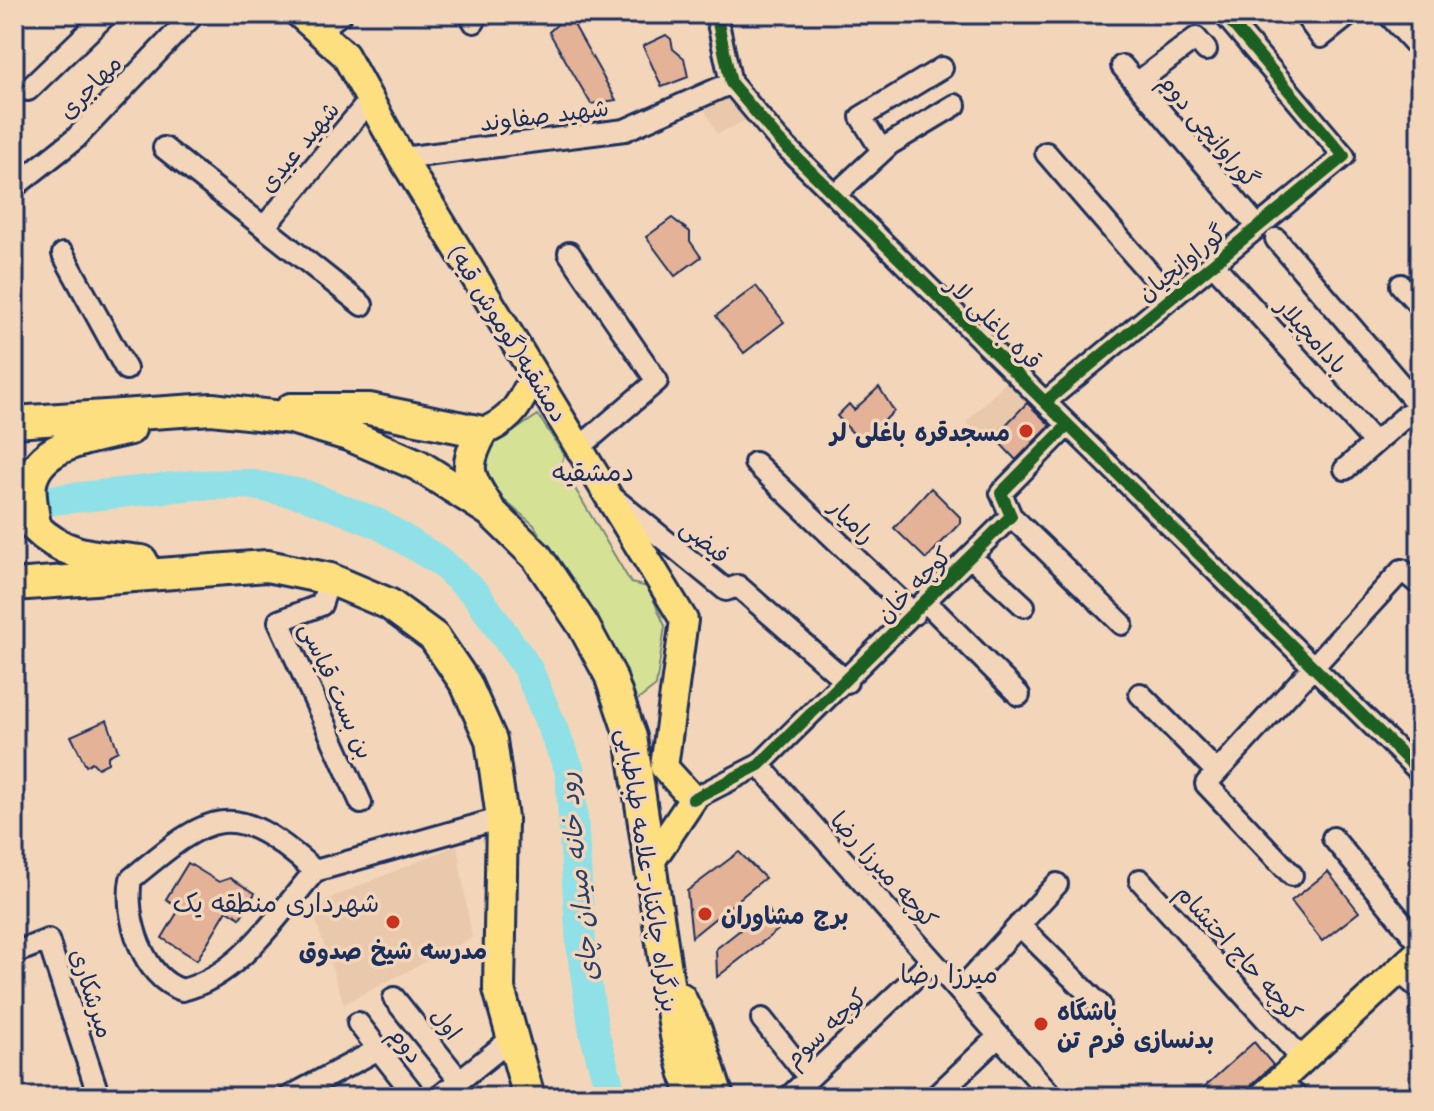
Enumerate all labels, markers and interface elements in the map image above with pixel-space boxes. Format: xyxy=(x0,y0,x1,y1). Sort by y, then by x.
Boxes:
street label: مهاجری xyxy=(51,47,127,125)
street label: گوراوانچی دوم xyxy=(1149,66,1267,197)
street label: شهید صفاوند xyxy=(478,91,610,137)
street label: شهید عیدی xyxy=(251,94,345,198)
street label: گوراوانچیان xyxy=(1130,217,1233,308)
street label: دمشقیه(گوموش قیه) xyxy=(441,239,576,428)
street label: قره باغلی لار xyxy=(938,267,1050,376)
street label: بادامچیلار xyxy=(1268,289,1355,380)
place label: مسجدقره باغلی لر xyxy=(828,416,1010,448)
marker: مسجدقره باغلی لر xyxy=(1017,422,1035,440)
district label: دمشقیه xyxy=(552,454,634,488)
street label: رامیار xyxy=(823,490,883,549)
street label: فیضی xyxy=(674,510,737,570)
street label: کوچه خان xyxy=(868,539,958,629)
street label: بن بست قیاسی xyxy=(293,617,382,764)
street label: بزرگراه چایکنار-علامه طباطبایی xyxy=(610,726,687,1014)
water label: رود خانه میدان چای xyxy=(549,771,606,983)
street label: کوچه میرزا رضا xyxy=(824,804,946,935)
street label: کوچه حاج احتشام xyxy=(1167,877,1310,1030)
district label: شهرداری منطقه یک xyxy=(173,885,380,919)
place label: برج مشاوران xyxy=(721,899,848,932)
marker: برج مشاوران xyxy=(696,905,714,923)
marker: مدرسه شیخ صدوق xyxy=(384,913,402,931)
place label: مدرسه شیخ صدوق xyxy=(299,934,487,967)
street label: میرشکاری xyxy=(64,944,122,1042)
district label: میرزا رضا xyxy=(900,956,998,990)
street label: کوچه سوم xyxy=(777,981,876,1076)
place label: باشگاه بدنسازی فرم تن xyxy=(1057,995,1214,1058)
street label: اول xyxy=(425,1000,469,1046)
marker: باشگاه بدنسازی فرم تن xyxy=(1032,1015,1050,1033)
street label: دوم xyxy=(379,1019,431,1072)

